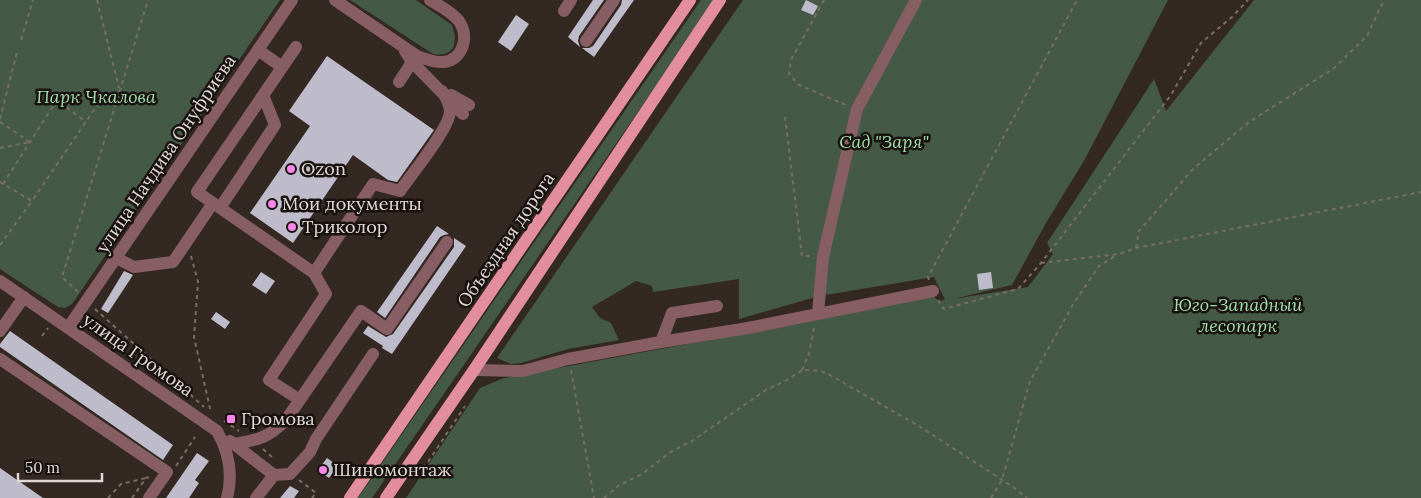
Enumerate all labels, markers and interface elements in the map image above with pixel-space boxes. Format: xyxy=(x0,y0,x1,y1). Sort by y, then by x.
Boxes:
street label: улица Начдива Онуфриева xyxy=(91,50,241,257)
park label: Парк Чкалова xyxy=(36,85,156,108)
park label: Сад "Заря" xyxy=(839,130,929,153)
place label: Ozon xyxy=(301,157,346,180)
marker: Ozon xyxy=(285,163,297,175)
street label: Объездная дорога xyxy=(452,168,559,312)
place label: Мои документы xyxy=(282,192,422,215)
marker: Мои документы xyxy=(266,198,278,210)
place label: Триколор xyxy=(302,215,388,238)
marker: Триколор xyxy=(286,221,298,233)
park label: Юго-Западный лесопарк xyxy=(1173,293,1303,337)
street label: улица Громова xyxy=(78,308,198,401)
place label: Громова xyxy=(241,407,315,430)
marker: Громова xyxy=(225,413,237,425)
scale bar xyxy=(18,450,101,482)
text: 50 m xyxy=(25,458,60,477)
place label: Шиномонтаж xyxy=(333,458,451,481)
marker: Шиномонтаж xyxy=(317,464,329,476)

